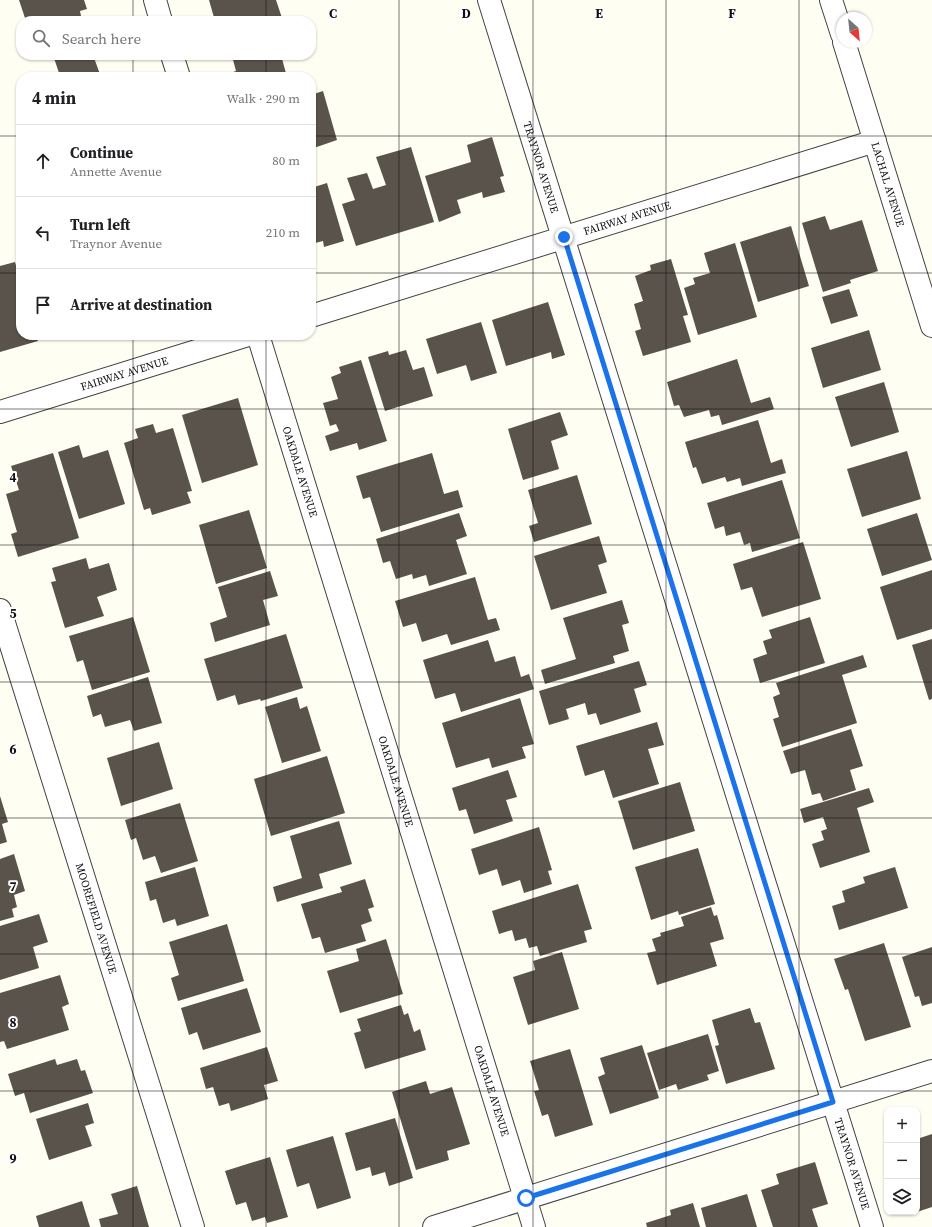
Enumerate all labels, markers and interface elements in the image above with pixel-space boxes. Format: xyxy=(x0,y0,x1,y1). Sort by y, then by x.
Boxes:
text: C xyxy=(329,5,337,22)
text: D xyxy=(461,5,471,22)
text: E xyxy=(595,5,603,22)
text: F xyxy=(728,5,736,22)
north arrow xyxy=(836,12,872,48)
search box xyxy=(16,16,316,60)
icon: search xyxy=(30,27,52,49)
text: Search here xyxy=(62,28,141,49)
text: 4 min xyxy=(32,86,76,110)
text: Walk · 290 m xyxy=(227,90,300,107)
street label: TRAYNOR AVENUE xyxy=(519,120,562,215)
street label: LACHAL AVENUE xyxy=(867,140,908,229)
text: Continue xyxy=(70,142,133,163)
icon: ahead xyxy=(32,150,54,172)
text: 80 m xyxy=(272,152,300,169)
text: Annette Avenue xyxy=(70,163,162,180)
street label: FAIRWAY AVENUE xyxy=(582,198,673,239)
text: Turn left xyxy=(70,214,130,235)
icon: left xyxy=(32,222,54,244)
text: 210 m xyxy=(266,224,300,241)
route end xyxy=(555,228,573,246)
text: Traynor Avenue xyxy=(70,235,162,252)
icon: arrive xyxy=(32,294,54,316)
text: Arrive at destination xyxy=(70,294,212,315)
street label: FAIRWAY AVENUE xyxy=(79,353,170,395)
street label: OAKDALE AVENUE xyxy=(279,424,321,519)
text: 4 xyxy=(9,469,17,486)
text: 5 xyxy=(9,605,17,622)
street label: OAKDALE AVENUE xyxy=(374,734,417,829)
text: 6 xyxy=(9,741,17,758)
street label: MOOREFIELD AVENUE xyxy=(72,861,120,976)
text: 7 xyxy=(9,878,17,895)
text: 8 xyxy=(9,1014,17,1031)
street label: OAKDALE AVENUE xyxy=(470,1044,513,1138)
map controls xyxy=(884,1107,920,1215)
button: + xyxy=(884,1107,920,1143)
street label: TRAYNOR AVENUE xyxy=(830,1116,873,1212)
button: − xyxy=(884,1143,920,1179)
text: 9 xyxy=(9,1150,17,1167)
button: layers xyxy=(884,1179,920,1215)
route start xyxy=(517,1189,535,1207)

